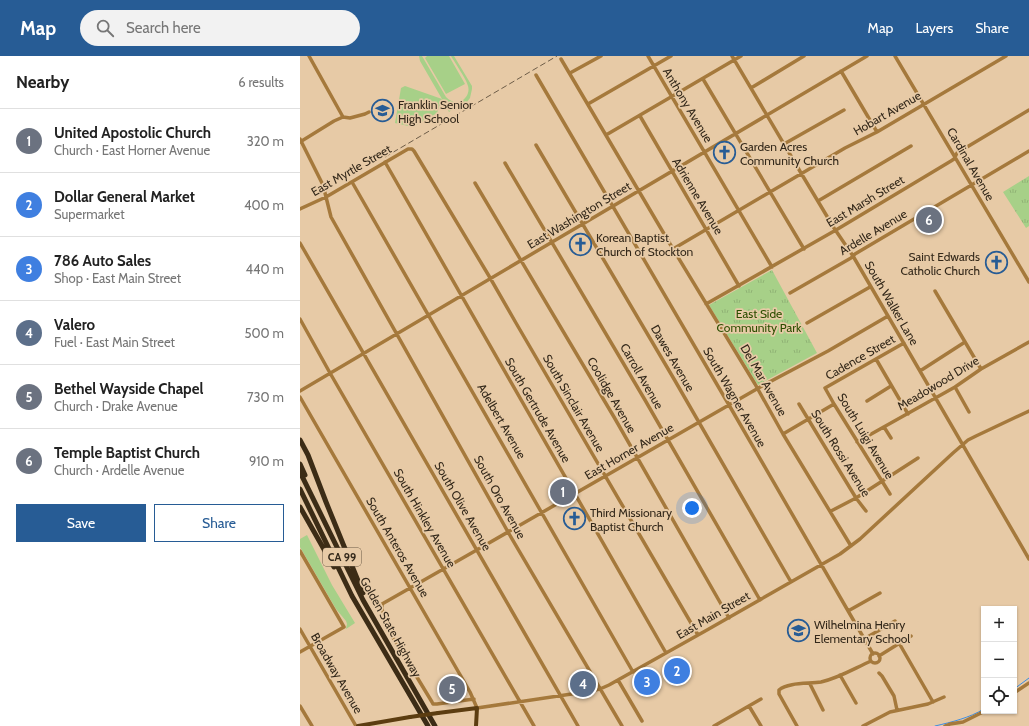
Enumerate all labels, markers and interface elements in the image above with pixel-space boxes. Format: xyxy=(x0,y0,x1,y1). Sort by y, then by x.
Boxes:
search box xyxy=(80,10,360,46)
text: Map xyxy=(20,17,56,40)
icon: search xyxy=(94,17,116,39)
text: Search here xyxy=(126,19,201,37)
text: Map xyxy=(868,19,893,37)
text: Layers xyxy=(915,19,953,37)
text: Share xyxy=(975,19,1009,37)
street label: Anthony Avenue xyxy=(660,65,716,145)
text: Nearby xyxy=(16,72,69,92)
text: 6 results xyxy=(238,74,284,90)
street label: Hobart Avenue xyxy=(850,88,924,138)
place label: Franklin Senior High School xyxy=(398,97,473,126)
school or university icon: Franklin Senior High School xyxy=(370,98,396,124)
text: United Apostolic Church xyxy=(54,124,211,142)
street label: Cardinal Avenue xyxy=(944,125,998,203)
text: 1 xyxy=(27,133,31,149)
text: 320 m xyxy=(247,133,284,149)
place label: Garden Acres Community Church xyxy=(740,139,839,168)
church icon: Garden Acres Community Church xyxy=(712,140,738,166)
street label: East Myrtle Street xyxy=(308,141,394,199)
text: Church · East Horner Avenue xyxy=(54,142,210,158)
street label: Adrienne Avenue xyxy=(669,155,727,237)
street label: East Marsh Street xyxy=(823,172,907,230)
street label: East Washington Street xyxy=(524,178,634,252)
text: Dollar General Market xyxy=(54,188,195,206)
text: 2 xyxy=(26,197,32,213)
text: 400 m xyxy=(244,197,284,213)
pin: 6 xyxy=(916,205,942,235)
text: Supermarket xyxy=(54,206,125,222)
street label: Ardelle Avenue xyxy=(836,206,910,258)
place label: Korean Baptist Church of Stockton xyxy=(596,230,694,259)
church icon: Korean Baptist Church of Stockton xyxy=(567,231,593,257)
place label: Saint Edwards Catholic Church xyxy=(901,249,980,278)
church icon: Saint Edwards Catholic Church xyxy=(983,250,1009,276)
text: 786 Auto Sales xyxy=(54,252,151,270)
street label: South Walker Lane xyxy=(862,258,922,348)
text: 3 xyxy=(25,261,33,277)
text: 440 m xyxy=(246,261,284,277)
text: Shop · East Main Street xyxy=(54,270,181,286)
park label: East Side Community Park xyxy=(717,306,802,335)
text: Valero xyxy=(54,316,95,334)
street label: Dawes Avenue xyxy=(648,322,698,394)
text: 4 xyxy=(25,325,33,341)
text: 500 m xyxy=(244,325,284,341)
street label: Cadence Street xyxy=(823,331,897,383)
text: Fuel · East Main Street xyxy=(54,334,175,350)
street label: Carroll Avenue xyxy=(617,340,667,412)
street label: Del Mar Avenue xyxy=(737,341,791,419)
street label: South Wagner Avenue xyxy=(700,344,770,450)
street label: South Sinclair Avenue xyxy=(540,351,608,455)
street label: Meadowood Drive xyxy=(894,353,982,413)
street label: Coolidge Avenue xyxy=(584,354,640,436)
street label: South Gertrude Avenue xyxy=(502,355,574,465)
text: Bethel Wayside Chapel xyxy=(54,380,203,398)
street label: Adelbert Avenue xyxy=(474,381,530,461)
text: 5 xyxy=(26,389,32,405)
text: 730 m xyxy=(247,389,284,405)
street label: South Luigi Avenue xyxy=(834,390,898,482)
text: Church · Drake Avenue xyxy=(54,398,178,414)
street label: South Rossi Avenue xyxy=(808,407,874,499)
street label: East Horner Avenue xyxy=(582,419,676,483)
text: Temple Baptist Church xyxy=(54,444,200,462)
text: 6 xyxy=(25,453,33,469)
text: 910 m xyxy=(249,453,284,469)
street label: South Oro Avenue xyxy=(471,453,529,541)
street label: South Olive Avenue xyxy=(431,459,495,553)
text: Church · Ardelle Avenue xyxy=(54,462,184,478)
street label: South Hinkley Avenue xyxy=(391,466,459,570)
pin: 1 xyxy=(550,477,576,507)
street label: South Anteros Avenue xyxy=(363,494,433,600)
your location xyxy=(682,498,702,518)
button: Save xyxy=(16,504,146,542)
button: Share xyxy=(154,504,284,542)
place label: Third Missionary Baptist Church xyxy=(590,505,672,534)
church icon: Third Missionary Baptist Church xyxy=(561,506,587,532)
road number: CA 99 xyxy=(323,548,361,566)
street label: Golden State Highway xyxy=(357,574,425,680)
street label: East Main Street xyxy=(674,588,752,642)
map controls xyxy=(981,606,1017,714)
button: + xyxy=(981,606,1017,642)
place label: Wilhelmina Henry Elementary School xyxy=(814,617,910,646)
school or university icon: Wilhelmina Henry Elementary School xyxy=(786,618,812,644)
street label: Broadway Avenue xyxy=(308,630,366,716)
button: − xyxy=(981,642,1017,678)
pin: 2 xyxy=(664,656,690,686)
pin: 3 xyxy=(634,667,660,697)
pin: 4 xyxy=(570,669,596,699)
pin: 5 xyxy=(439,674,465,704)
button: locate xyxy=(981,678,1017,714)

